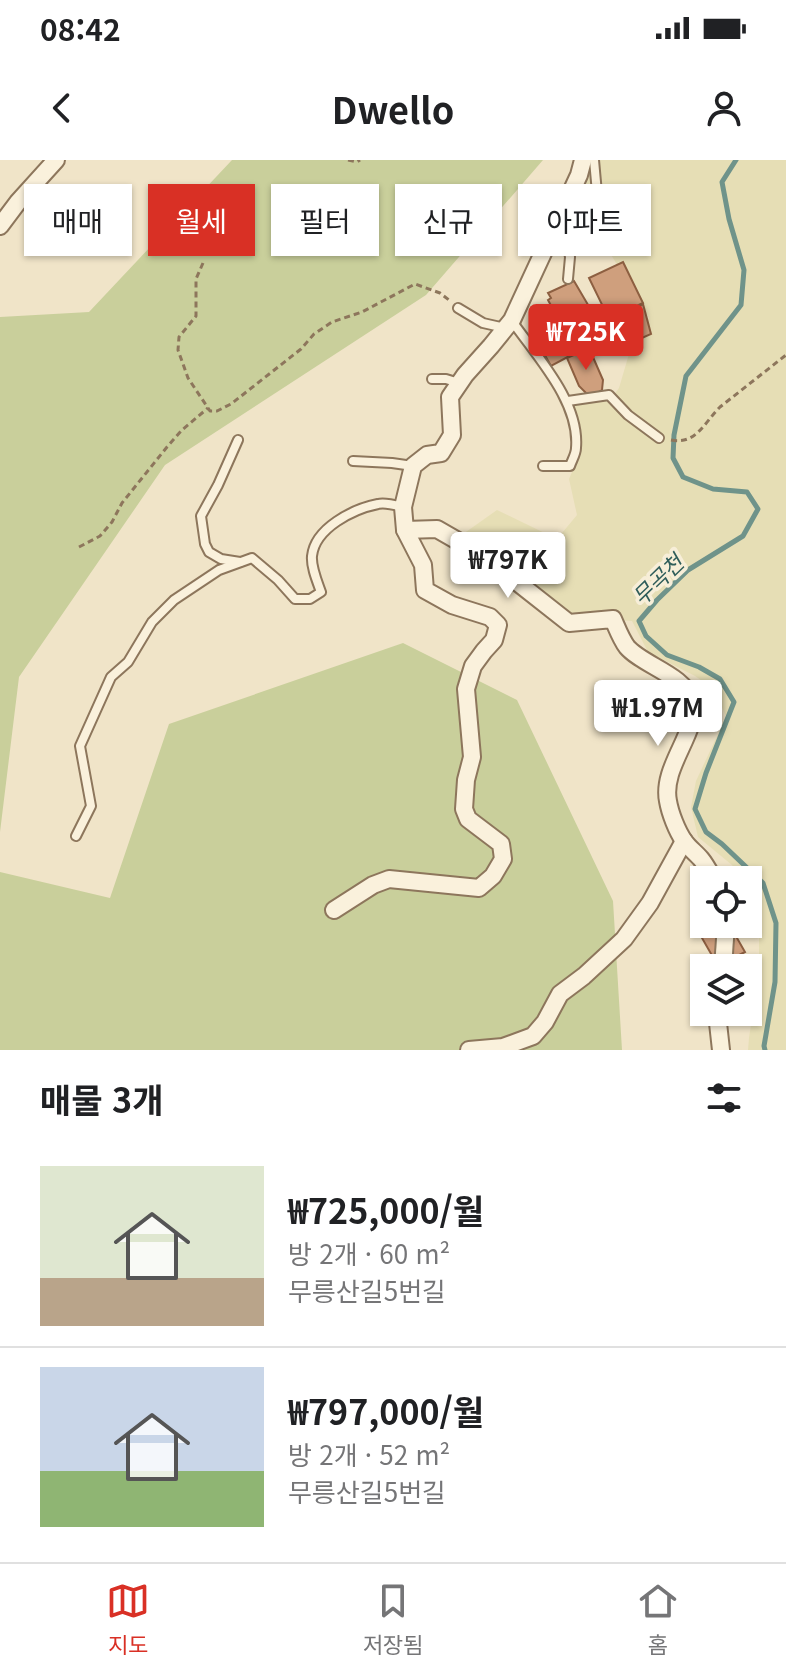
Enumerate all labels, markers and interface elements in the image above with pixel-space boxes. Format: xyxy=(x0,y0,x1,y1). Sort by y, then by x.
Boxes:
text: 08:42 xyxy=(40,6,121,50)
text: Dwello xyxy=(332,82,454,134)
icon: back xyxy=(40,86,84,130)
icon: person xyxy=(702,86,746,130)
chip: 매매 xyxy=(24,184,132,256)
chip: 월세 xyxy=(148,184,255,256)
chip: 필터 xyxy=(271,184,379,256)
chip: 신규 xyxy=(395,184,502,256)
chip: 아파트 xyxy=(518,184,651,256)
pin: ₩725K xyxy=(530,304,642,372)
text: ₩725K xyxy=(546,311,626,348)
pin: ₩797K xyxy=(452,532,564,600)
text: ₩797K xyxy=(468,539,548,576)
water label: 무곡천 xyxy=(624,544,692,611)
pin: ₩1.97M xyxy=(593,680,723,748)
text: ₩1.97M xyxy=(612,687,704,724)
map controls xyxy=(690,866,762,1026)
button: locate xyxy=(690,866,762,938)
button: layers xyxy=(690,954,762,1026)
text: 매물 3개 xyxy=(40,1074,163,1123)
icon: filters xyxy=(702,1076,746,1120)
text: ₩725,000/월 xyxy=(288,1185,484,1234)
icon: home xyxy=(104,1198,200,1294)
text: 방 2개 · 60 m² xyxy=(288,1234,450,1271)
text: 무릉산길5번길 xyxy=(288,1271,446,1308)
text: ₩797,000/월 xyxy=(288,1386,484,1435)
icon: home xyxy=(104,1399,200,1495)
text: 방 2개 · 52 m² xyxy=(288,1435,450,1472)
text: 무릉산길5번길 xyxy=(288,1472,446,1509)
tab: 지도 xyxy=(106,1579,150,1659)
tab: 저장됨 xyxy=(363,1579,423,1659)
tab: 홈 xyxy=(636,1579,680,1659)

